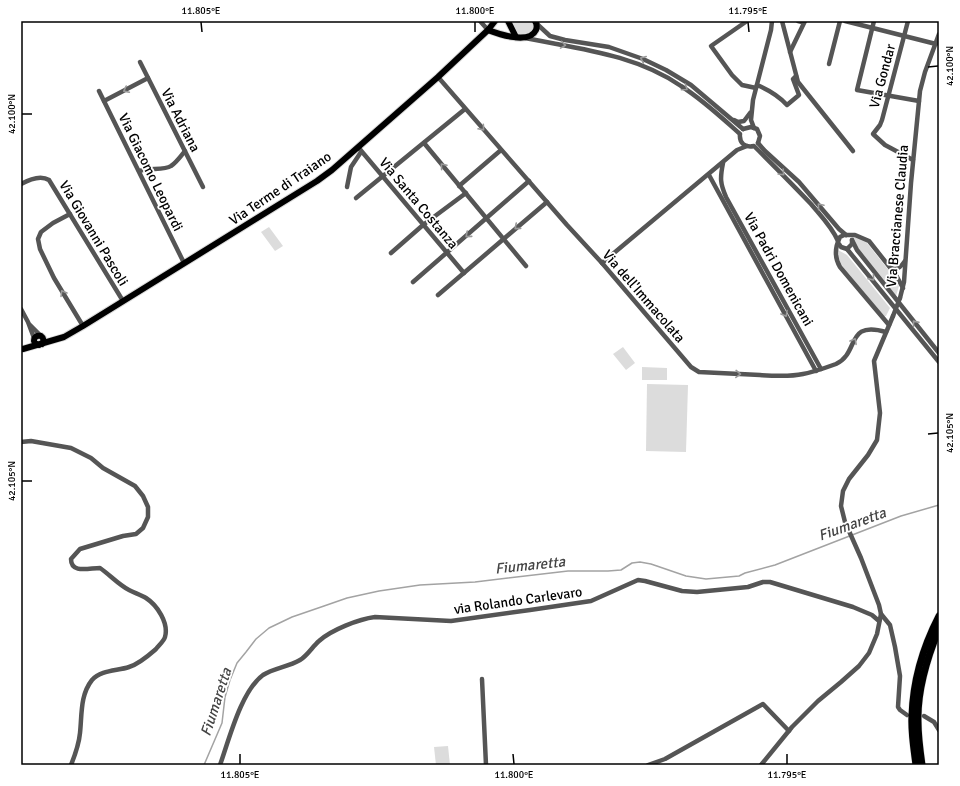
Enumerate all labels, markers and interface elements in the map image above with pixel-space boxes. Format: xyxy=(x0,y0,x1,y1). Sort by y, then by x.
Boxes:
text: 11.805°E xyxy=(182,5,221,17)
text: 11.800°E xyxy=(456,5,495,17)
text: 11.795°E xyxy=(729,5,768,17)
one-way arrow xyxy=(560,40,567,49)
street label: Via Gondar xyxy=(866,41,899,110)
text: 42.100°N xyxy=(944,46,956,86)
one-way arrow xyxy=(640,56,648,64)
one-way arrow xyxy=(681,83,688,91)
one-way arrow xyxy=(123,85,130,92)
street label: Via Adriana xyxy=(157,86,204,155)
text: 42.100°N xyxy=(6,94,18,134)
street label: Via Giacomo Leopardi xyxy=(115,110,186,234)
one-way arrow xyxy=(477,123,484,130)
street label: Via Braccianese Claudia xyxy=(883,144,912,288)
street label: Via Terme di Traiano xyxy=(226,148,335,229)
street label: Via Santa Costanza xyxy=(375,154,462,253)
one-way arrow xyxy=(440,163,447,171)
one-way arrow xyxy=(777,168,785,176)
street label: Via Giovanni Pascoli xyxy=(55,177,132,289)
one-way arrow xyxy=(818,203,825,211)
street label: Via Padri Domenicani xyxy=(740,209,817,329)
one-way arrow xyxy=(515,223,522,230)
one-way arrow xyxy=(465,230,472,237)
street label: Via dell'Immacolata xyxy=(599,246,689,346)
one-way arrow xyxy=(867,274,874,281)
one-way arrow xyxy=(61,290,68,297)
one-way arrow xyxy=(780,310,787,317)
one-way arrow xyxy=(912,320,919,327)
one-way arrow xyxy=(849,338,857,345)
one-way arrow xyxy=(735,370,741,378)
text: 42.105°N xyxy=(944,413,956,453)
text: 42.105°N xyxy=(6,461,18,501)
water label: Fiumaretta xyxy=(816,503,889,545)
water label: Fiumaretta xyxy=(494,552,566,578)
street label: via Rolando Carlevaro xyxy=(453,583,583,618)
water label: Fiumaretta xyxy=(197,665,236,738)
text: 11.805°E xyxy=(221,769,260,781)
text: 11.800°E xyxy=(495,769,534,781)
text: 11.795°E xyxy=(768,769,807,781)

